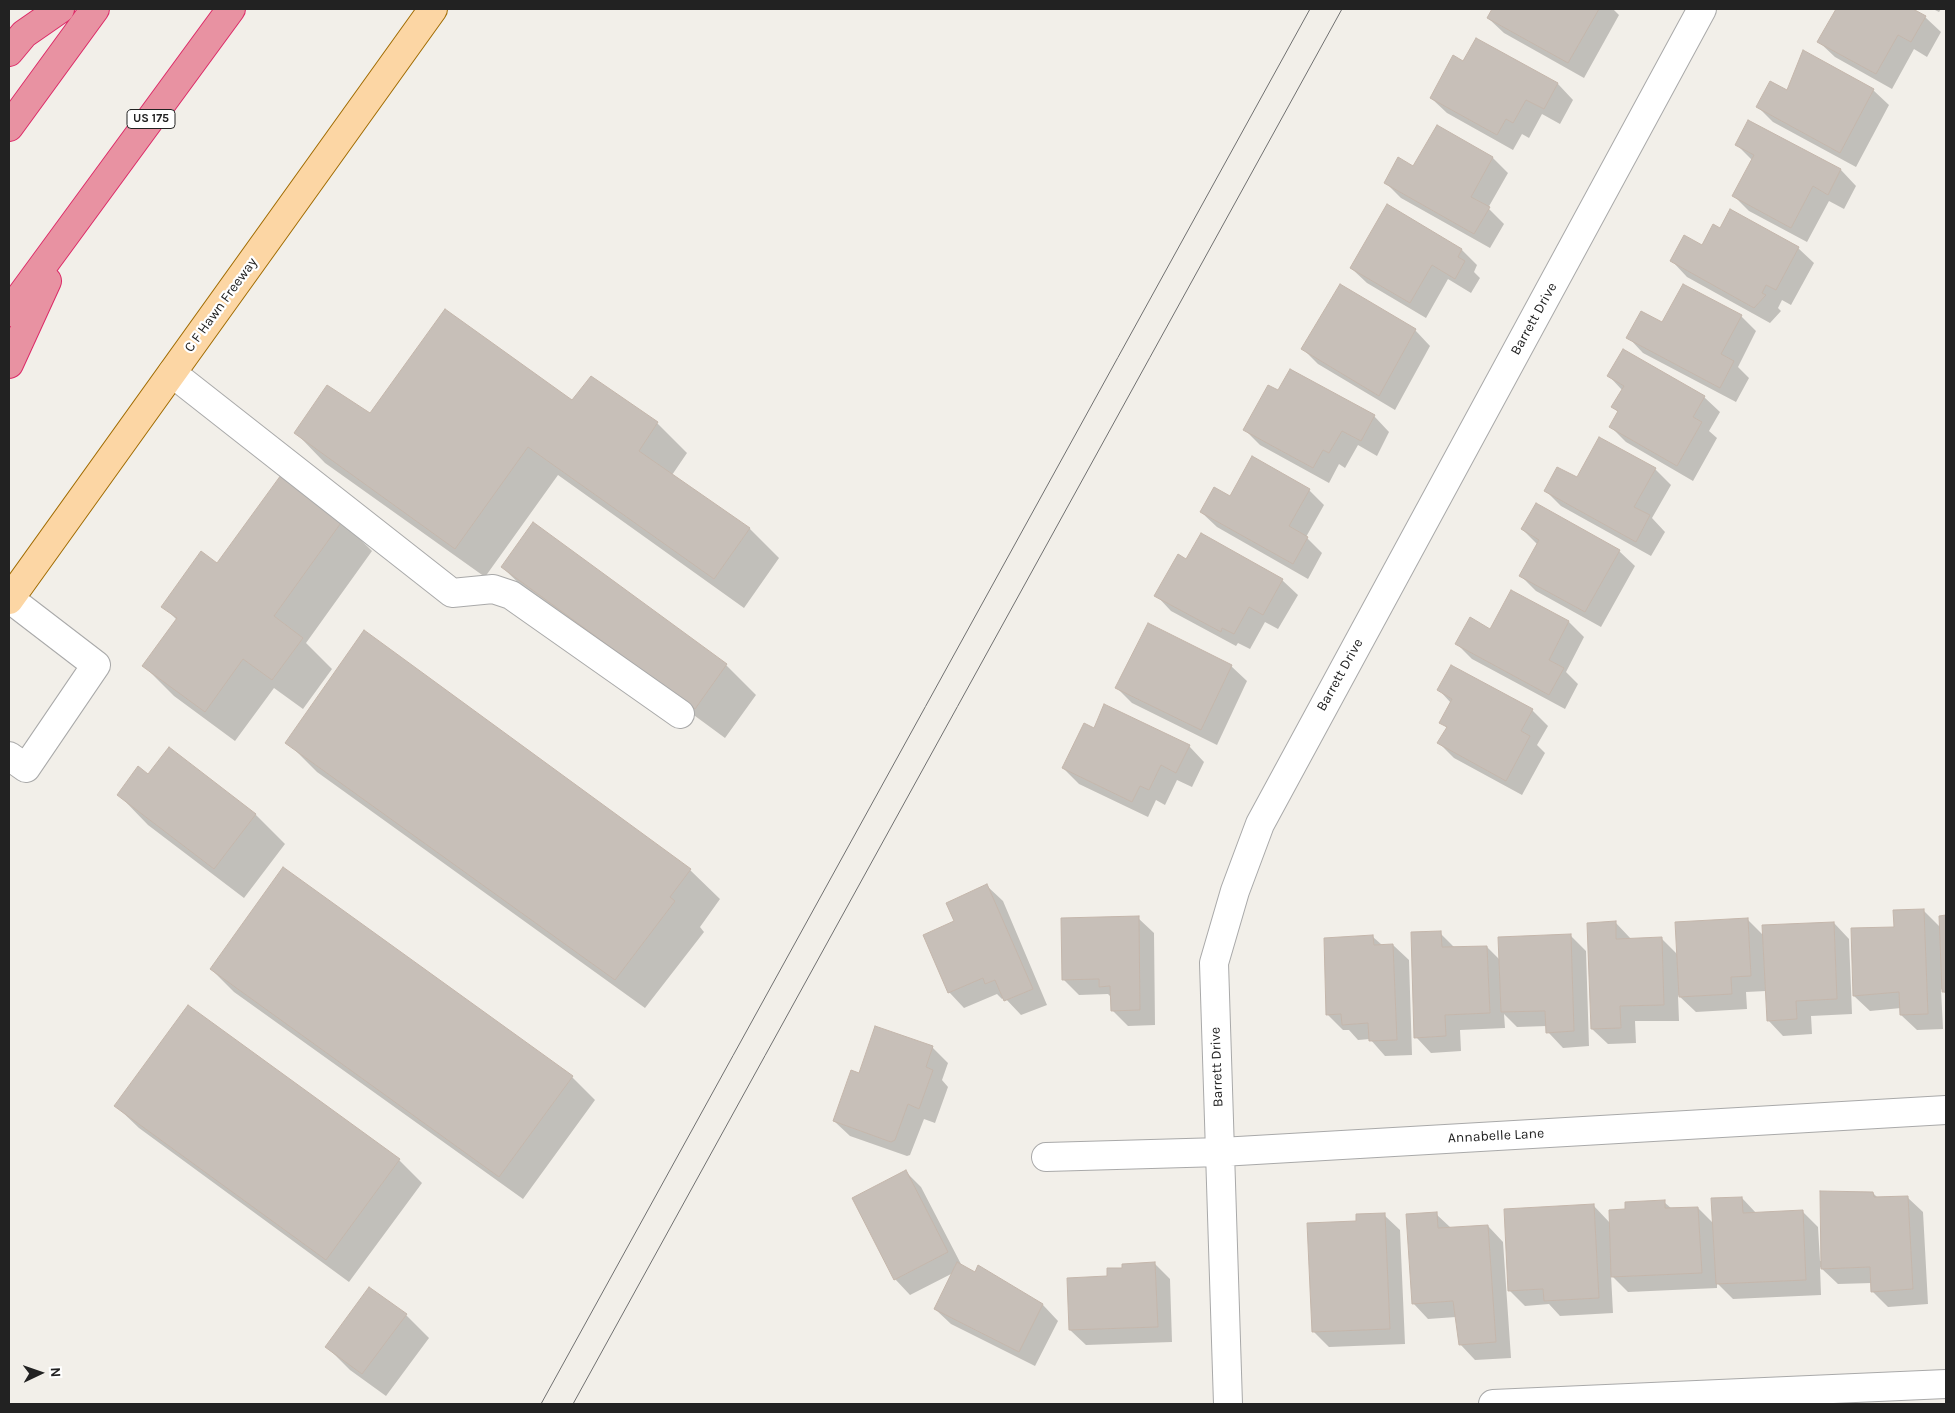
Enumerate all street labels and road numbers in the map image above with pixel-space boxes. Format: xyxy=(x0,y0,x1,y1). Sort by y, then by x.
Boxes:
road number: US 175 xyxy=(127,110,175,128)
street label: C F Hawn Freeway xyxy=(181,254,261,356)
street label: Barrett Drive xyxy=(1507,280,1561,358)
street label: Barrett Drive xyxy=(1313,636,1367,714)
street label: Barrett Drive xyxy=(1207,1027,1227,1107)
street label: Annabelle Lane xyxy=(1447,1125,1545,1147)

